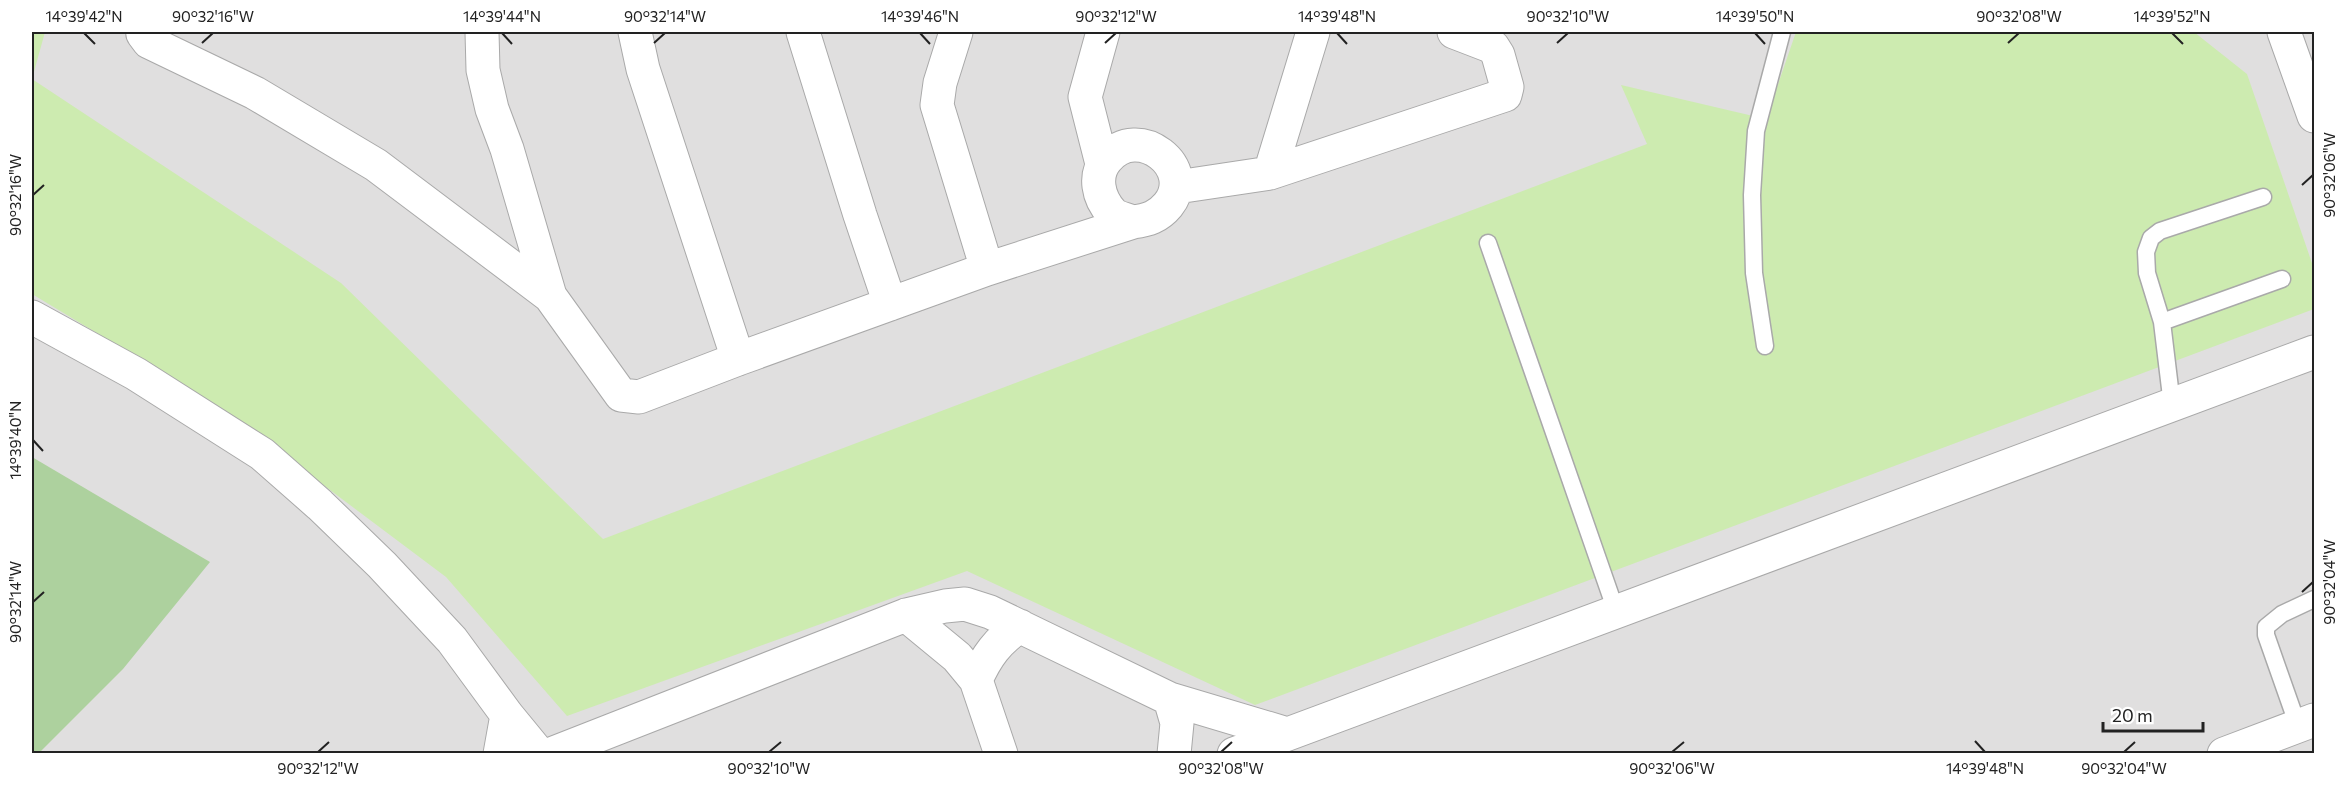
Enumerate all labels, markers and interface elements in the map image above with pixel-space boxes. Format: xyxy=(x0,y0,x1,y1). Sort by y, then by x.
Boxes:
text: 14°39'42"N xyxy=(45,7,123,25)
text: 90°32'16"W xyxy=(172,7,254,25)
text: 14°39'44"N xyxy=(463,7,541,25)
text: 90°32'14"W xyxy=(624,7,706,25)
text: 14°39'46"N xyxy=(881,7,959,25)
text: 90°32'12"W xyxy=(1075,7,1157,25)
text: 14°39'48"N xyxy=(1298,7,1376,25)
text: 90°32'10"W xyxy=(1527,7,1609,25)
text: 14°39'50"N xyxy=(1716,7,1794,25)
text: 90°32'08"W xyxy=(1976,7,2062,25)
text: 14°39'52"N xyxy=(2134,7,2210,25)
text: 90°32'06"W xyxy=(2320,132,2338,218)
text: 90°32'16"W xyxy=(6,154,24,236)
text: 14°39'40"N xyxy=(6,401,24,479)
text: 90°32'04"W xyxy=(2320,539,2338,625)
text: 90°32'14"W xyxy=(6,561,24,643)
scale bar xyxy=(2103,695,2204,733)
text: 20 m xyxy=(2112,704,2153,726)
text: 90°32'12"W xyxy=(277,759,359,777)
text: 90°32'10"W xyxy=(728,759,810,777)
text: 90°32'08"W xyxy=(1178,759,1264,777)
text: 90°32'06"W xyxy=(1629,759,1715,777)
text: 14°39'48"N xyxy=(1946,759,2024,777)
text: 90°32'04"W xyxy=(2081,759,2167,777)

